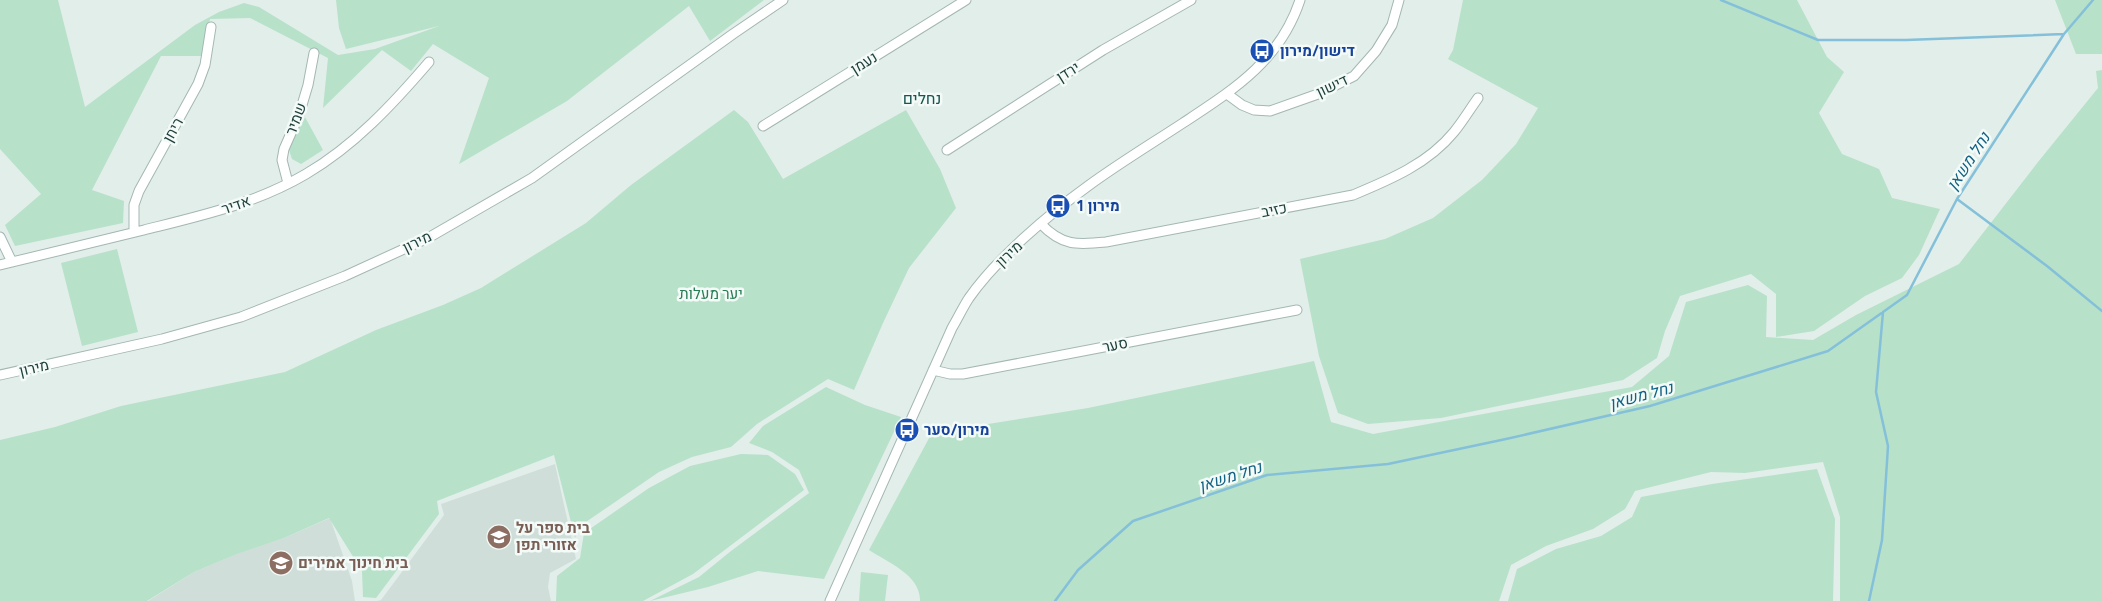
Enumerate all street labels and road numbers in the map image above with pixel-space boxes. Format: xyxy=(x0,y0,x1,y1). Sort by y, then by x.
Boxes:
street label: נעמן xyxy=(846,45,882,80)
street label: ירדן xyxy=(1051,55,1084,88)
street label: דישון xyxy=(1312,68,1352,103)
street label: שמיר xyxy=(279,99,312,138)
street label: ריחן xyxy=(156,113,189,146)
street label: אדיר xyxy=(218,189,253,220)
street label: כזיב xyxy=(1259,196,1289,223)
street label: מירון xyxy=(398,225,435,258)
street label: מירון xyxy=(990,235,1028,272)
street label: סער xyxy=(1100,331,1130,358)
street label: מירון xyxy=(17,353,51,382)

